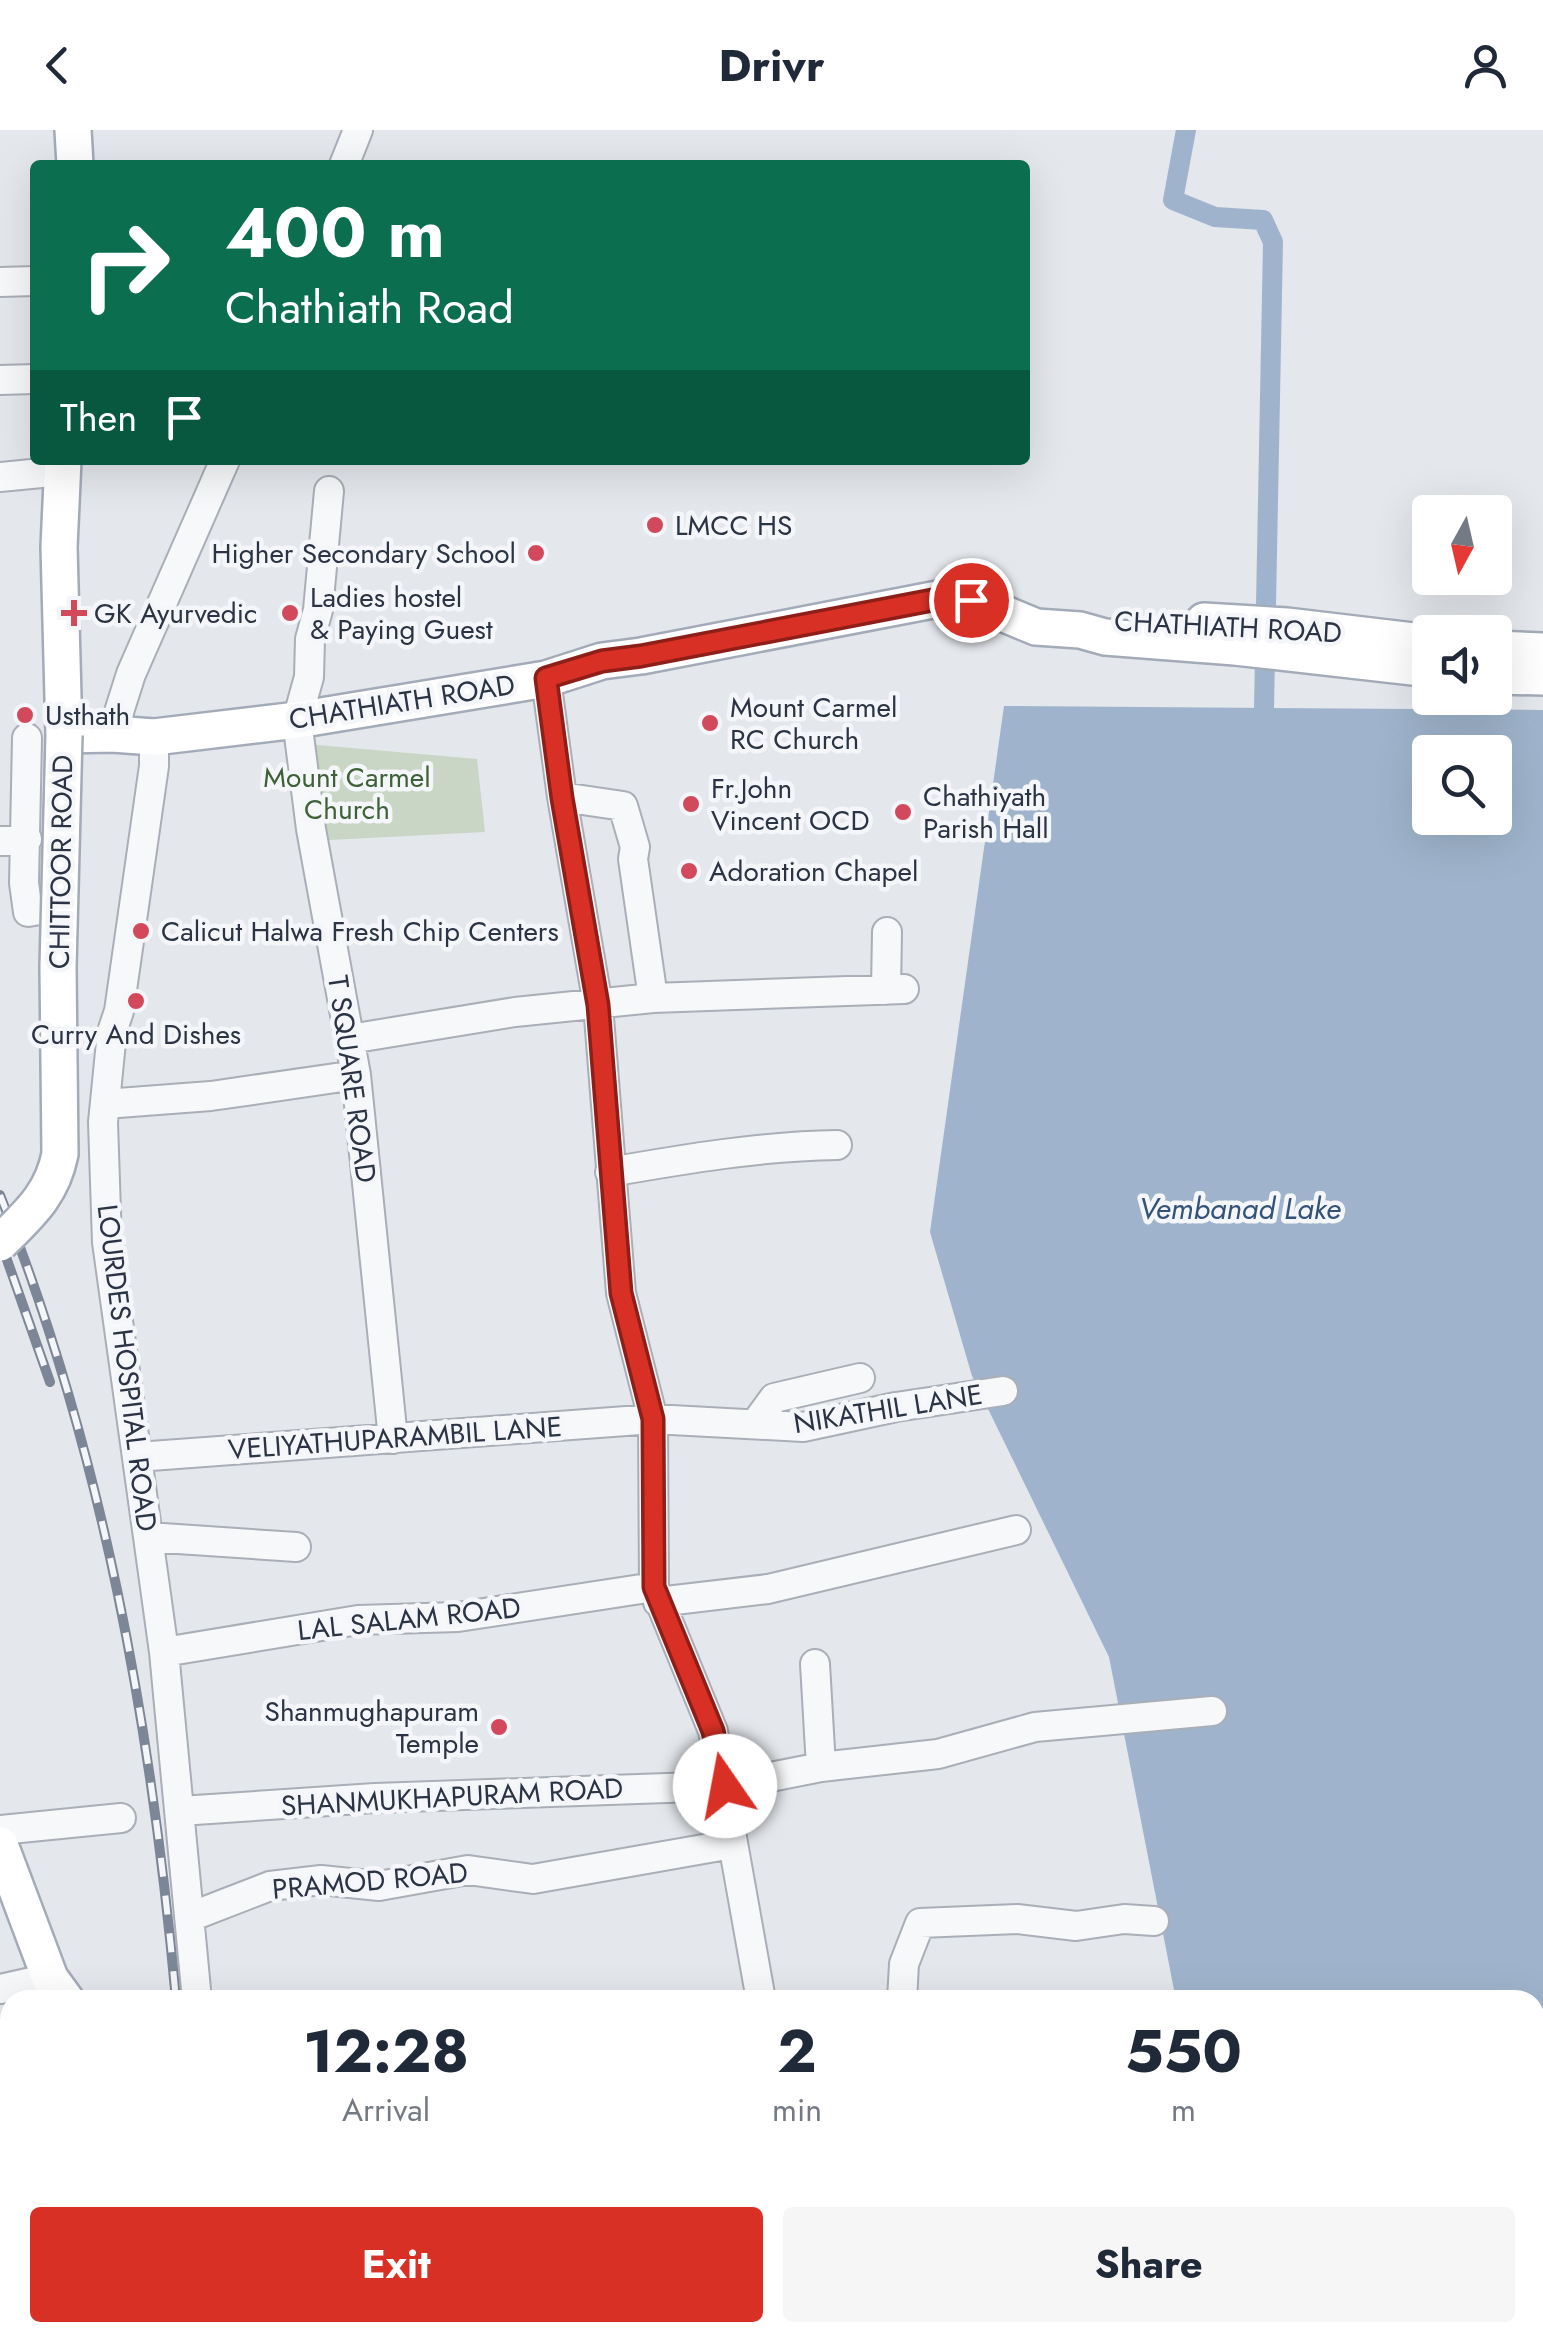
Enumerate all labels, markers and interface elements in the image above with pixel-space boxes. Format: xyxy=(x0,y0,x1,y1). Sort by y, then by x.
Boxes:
text: Drivr xyxy=(718,33,825,98)
icon: back xyxy=(30,38,85,93)
icon: person xyxy=(1458,38,1513,93)
text: 400 m xyxy=(225,182,445,283)
icon: right xyxy=(60,200,190,330)
text: Chathiath Road xyxy=(225,275,514,340)
text: Then xyxy=(60,390,137,445)
icon: arrive xyxy=(157,390,212,445)
north arrow xyxy=(1412,495,1512,595)
map controls xyxy=(1412,495,1512,835)
place label: LMCC HS xyxy=(675,505,792,546)
marker: LMCC HS xyxy=(644,514,666,536)
place label: Higher Secondary School xyxy=(211,533,516,574)
marker: Higher Secondary School xyxy=(525,542,547,564)
pin xyxy=(929,558,1014,643)
icon: arrive xyxy=(944,573,999,628)
place label: Ladies hostel & Paying Guest xyxy=(310,577,493,650)
place label: GK Ayurvedic xyxy=(94,593,257,634)
street label: CHATHIATH ROAD xyxy=(1113,601,1343,653)
marker: GK Ayurvedic xyxy=(63,602,85,624)
marker: Ladies hostel & Paying Guest xyxy=(279,602,301,624)
button: sound xyxy=(1412,615,1512,715)
street label: CHATHIATH ROAD xyxy=(286,664,518,740)
place label: Mount Carmel RC Church xyxy=(730,687,897,760)
place label: Usthath xyxy=(45,695,130,736)
marker: Usthath xyxy=(14,704,36,726)
marker: Mount Carmel RC Church xyxy=(699,712,721,734)
button: search xyxy=(1412,735,1512,835)
street label: CHITTOOR ROAD xyxy=(39,754,83,970)
park label: Mount Carmel Church xyxy=(263,757,431,830)
place label: Fr.John Vincent OCD xyxy=(711,768,869,841)
place label: Chathiyath Parish Hall xyxy=(923,776,1049,849)
marker: Fr.John Vincent OCD xyxy=(680,793,702,815)
marker: Chathiyath Parish Hall xyxy=(892,801,914,823)
place label: Adoration Chapel xyxy=(709,851,918,892)
marker: Adoration Chapel xyxy=(678,860,700,882)
place label: Calicut Halwa Fresh Chip Centers xyxy=(161,911,559,952)
marker: Calicut Halwa Fresh Chip Centers xyxy=(130,920,152,942)
street label: T SQUARE ROAD xyxy=(317,973,387,1185)
marker: Curry And Dishes xyxy=(125,990,147,1012)
place label: Curry And Dishes xyxy=(31,1014,241,1055)
water label: Vembanad Lake xyxy=(1139,1187,1341,1230)
street label: LOURDES HOSPITAL ROAD xyxy=(87,1202,167,1534)
street label: NIKATHIL LANE xyxy=(791,1374,985,1444)
street label: VELIYATHUPARAMBIL LANE xyxy=(227,1406,563,1470)
street label: LAL SALAM ROAD xyxy=(295,1587,523,1651)
place label: Shanmughapuram Temple xyxy=(265,1691,479,1764)
marker: Shanmughapuram Temple xyxy=(488,1716,510,1738)
position arrow xyxy=(673,1734,777,1838)
street label: SHANMUKHAPURAM ROAD xyxy=(280,1768,624,1826)
street label: PRAMOD ROAD xyxy=(270,1852,470,1910)
text: 12:28 xyxy=(303,2008,469,2095)
text: 2 xyxy=(777,2008,817,2095)
text: 550 xyxy=(1125,2008,1242,2095)
text: Arrival xyxy=(342,2087,430,2133)
text: min xyxy=(772,2087,822,2133)
text: m xyxy=(1171,2087,1196,2133)
button: Exit xyxy=(30,2207,763,2322)
button: Share xyxy=(783,2207,1515,2322)

